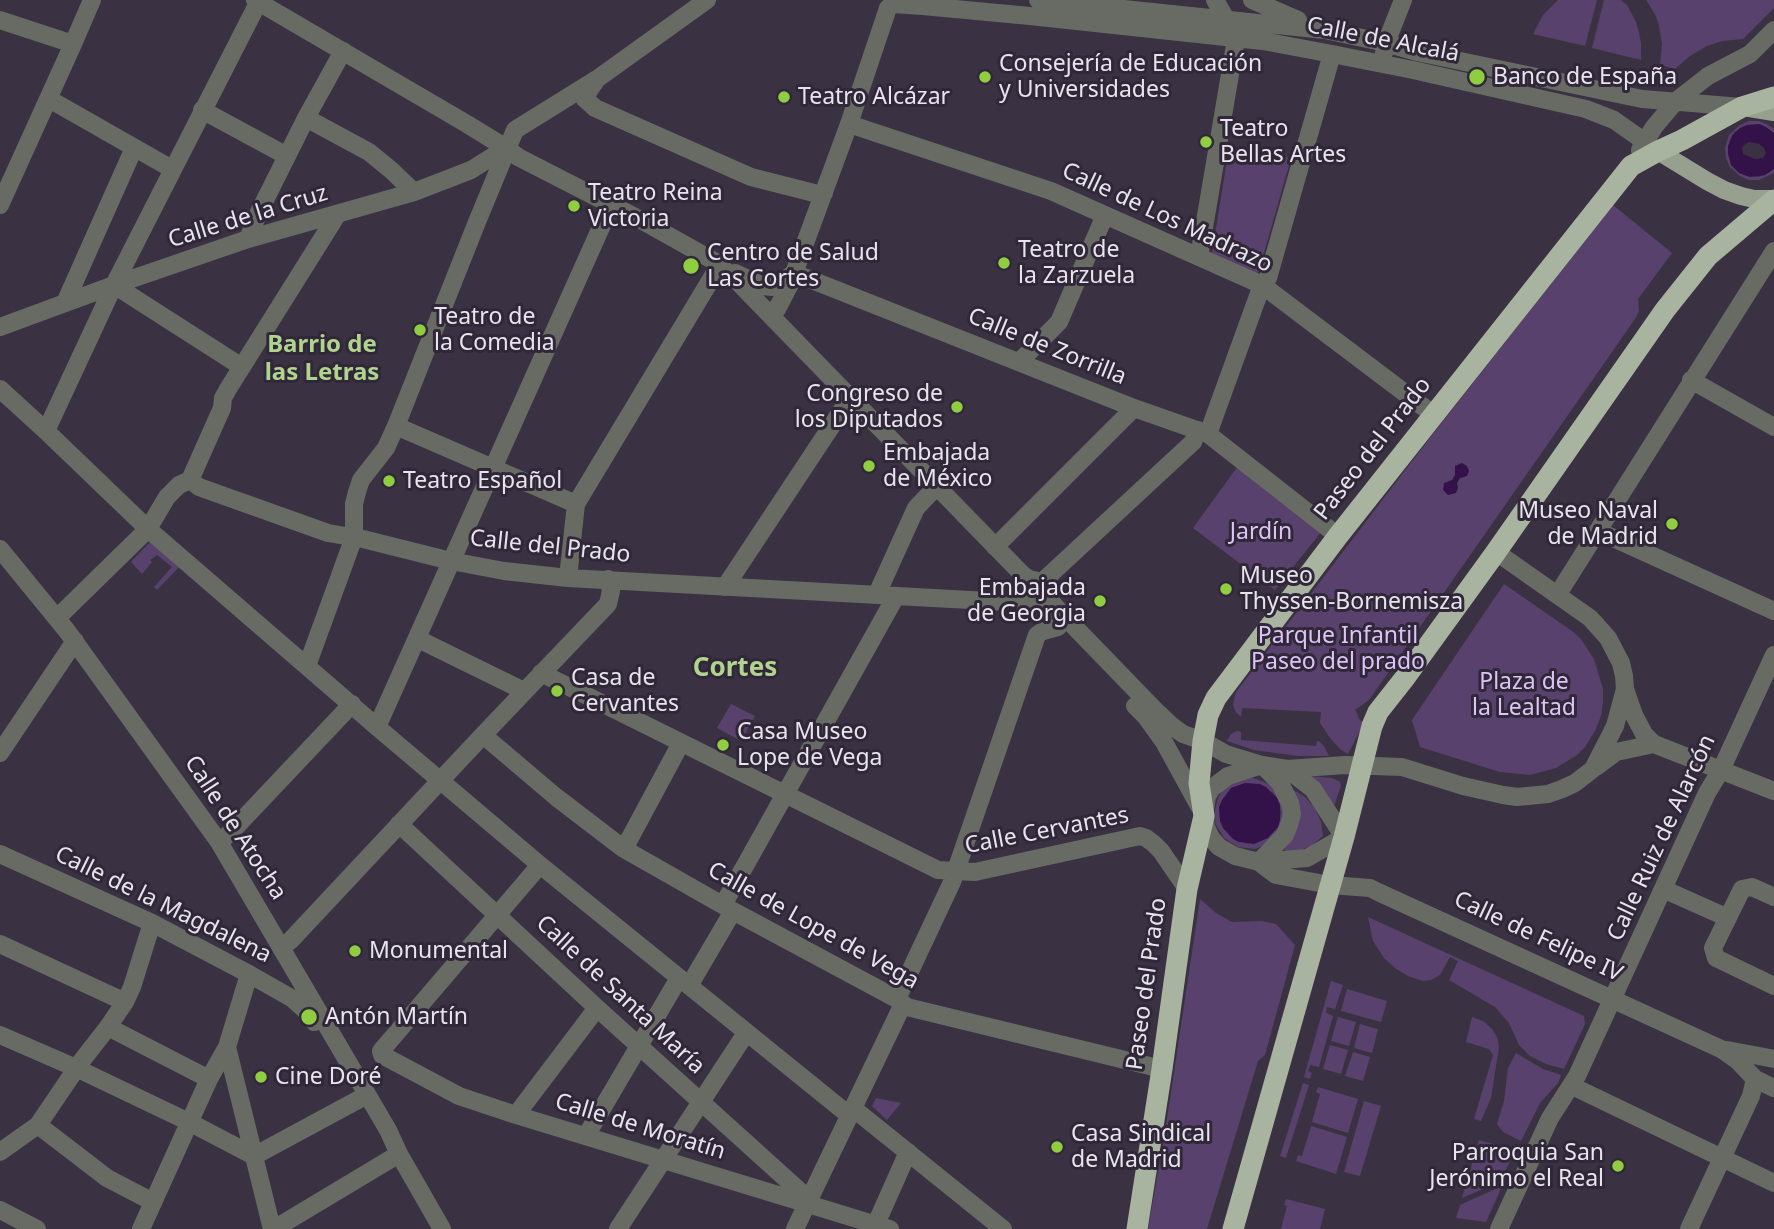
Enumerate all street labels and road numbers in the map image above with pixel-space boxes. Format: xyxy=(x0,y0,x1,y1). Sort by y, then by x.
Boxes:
street label: Calle de Alcalá xyxy=(1304,12,1462,68)
street label: Calle de Los Madrazo xyxy=(1057,157,1277,279)
street label: Calle de la Cruz xyxy=(165,180,331,254)
street label: Calle de Zorrilla xyxy=(964,303,1130,391)
street label: Paseo del Prado xyxy=(1309,372,1437,526)
street label: Calle del Prado xyxy=(468,525,632,569)
street label: Calle Ruiz de Alarcón xyxy=(1602,731,1722,945)
street label: Calle de Atocha xyxy=(178,751,292,905)
street label: Calle Cervantes xyxy=(963,802,1131,860)
street label: Calle de la Magdalena xyxy=(50,841,276,969)
street label: Calle de Lope de Vega xyxy=(703,857,923,995)
street label: Calle de Felipe IV xyxy=(1449,886,1627,988)
street label: Paseo del Prado xyxy=(1121,896,1173,1072)
street label: Calle de Santa María xyxy=(530,910,710,1080)
street label: Calle de Moratín xyxy=(552,1088,728,1166)

